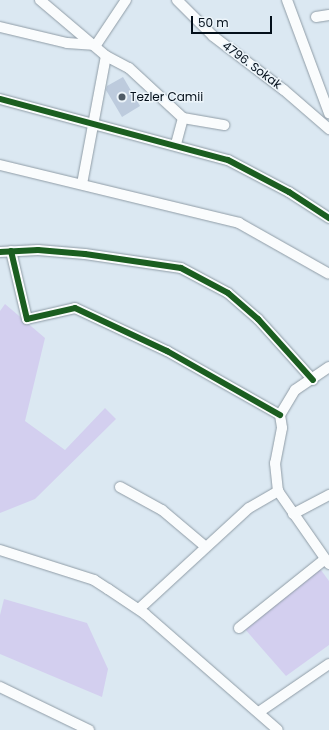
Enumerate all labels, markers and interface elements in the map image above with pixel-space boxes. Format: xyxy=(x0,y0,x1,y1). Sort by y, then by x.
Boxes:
scale bar xyxy=(193,8,274,34)
text: 50 m xyxy=(198,14,229,31)
street label: 4796. Sokak xyxy=(220,38,284,92)
place label: Tezler Camii xyxy=(130,90,203,104)
marker: Tezler Camii xyxy=(117,92,127,102)

